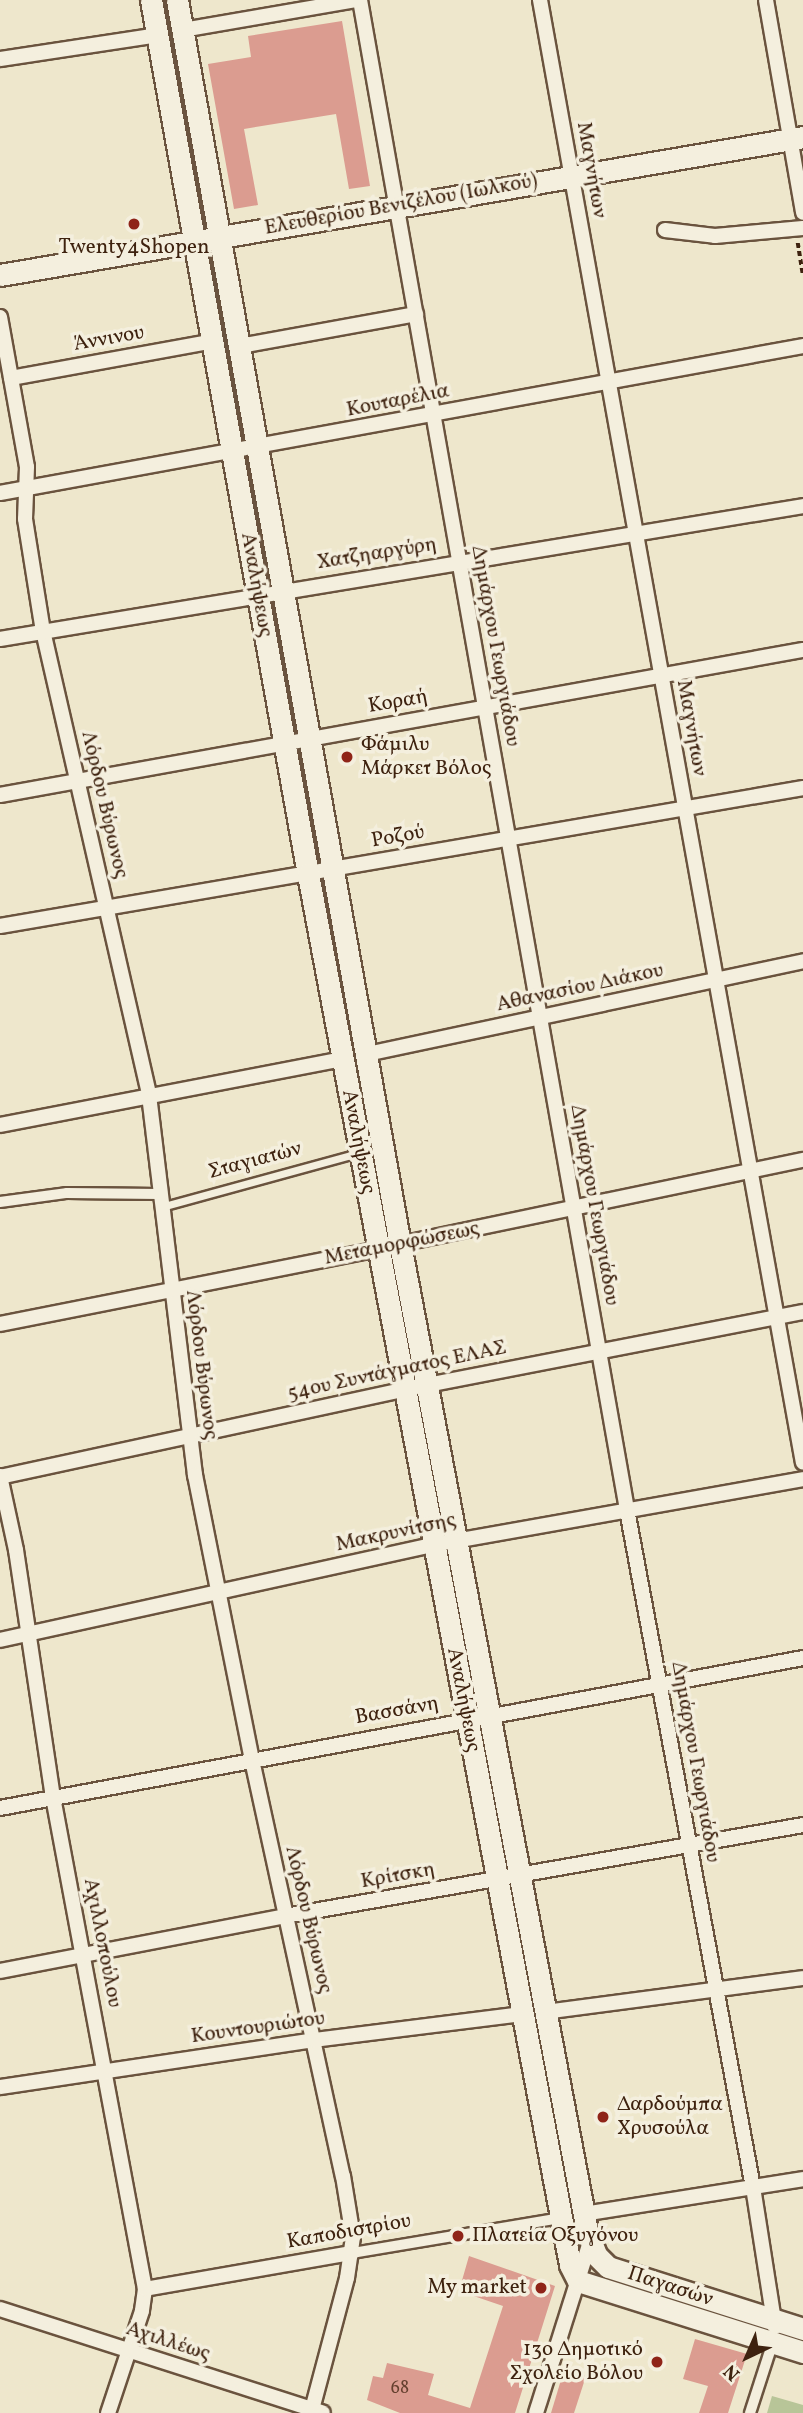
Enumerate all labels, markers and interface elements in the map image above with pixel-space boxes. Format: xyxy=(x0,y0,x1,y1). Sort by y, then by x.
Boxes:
street label: Μαγνήτων xyxy=(570,120,612,220)
street label: Ελευθερίου Βενιζέλου (Ιωλκού) xyxy=(263,169,539,241)
marker: Twenty4Shopen xyxy=(126,216,142,232)
place label: Twenty4Shopen xyxy=(59,235,209,261)
street label: Άννινου xyxy=(72,320,146,358)
street label: Κουταρέλια xyxy=(344,379,452,423)
street label: Αναλήψεως xyxy=(234,531,278,639)
street label: Χατζηαργύρη xyxy=(315,532,439,576)
street label: Δημάρχου Γεωργιάδου xyxy=(465,544,525,748)
street label: Μαγνήτων xyxy=(670,678,712,778)
street label: Κοραή xyxy=(366,684,430,720)
street label: Λόρδου Βύρωνος xyxy=(75,729,133,881)
place label: Φάμιλυ Μάρκετ Βόλος xyxy=(361,732,491,782)
marker: Φάμιλυ Μάρκετ Βόλος xyxy=(339,749,355,765)
street label: Ροζού xyxy=(369,820,427,854)
street label: Αθανασίου Διάκου xyxy=(494,958,666,1018)
street label: Αναλήψεως xyxy=(336,1088,380,1196)
street label: Δημάρχου Γεωργιάδου xyxy=(564,1103,624,1307)
street label: Σταγιατών xyxy=(206,1136,304,1186)
street label: Μεταμορφώσεως xyxy=(322,1217,482,1271)
street label: Λόρδου Βύρωνος xyxy=(179,1289,223,1441)
street label: 54ου Συντάγματος ΕΛΑΣ xyxy=(285,1335,509,1407)
street label: Μακρυνίτσης xyxy=(334,1508,458,1558)
street label: Αναλήψεως xyxy=(441,1646,485,1754)
street label: Δημάρχου Γεωργιάδου xyxy=(665,1660,725,1864)
street label: Βασσάνη xyxy=(353,1691,441,1731)
street label: Λόρδου Βύρωνος xyxy=(279,1844,337,1996)
street label: Κρίτσκη xyxy=(359,1857,437,1895)
street label: Αχιλλοπούλου xyxy=(77,1876,127,2010)
street label: Κουντουριώτου xyxy=(189,2006,327,2050)
place label: Δαρδούμπα Χρυσούλα xyxy=(617,2092,723,2142)
marker: Δαρδούμπα Χρυσούλα xyxy=(595,2109,611,2125)
street label: Καποδιστρίου xyxy=(285,2209,413,2255)
place label: Πλατεία Οξυγόνου xyxy=(472,2223,638,2249)
marker: Πλατεία Οξυγόνου xyxy=(450,2228,466,2244)
street label: Παγασών xyxy=(624,2261,716,2313)
place label: My market xyxy=(427,2275,527,2301)
marker: My market xyxy=(533,2280,549,2296)
street label: Αχιλλέως xyxy=(123,2317,213,2367)
north arrow xyxy=(712,2322,782,2392)
place label: 13o Δημοτικό Σχολείο Βόλου xyxy=(510,2337,643,2387)
marker: 13o Δημοτικό Σχολείο Βόλου xyxy=(649,2354,665,2370)
text: N xyxy=(718,2358,746,2386)
house number: 68 xyxy=(391,2378,409,2400)

